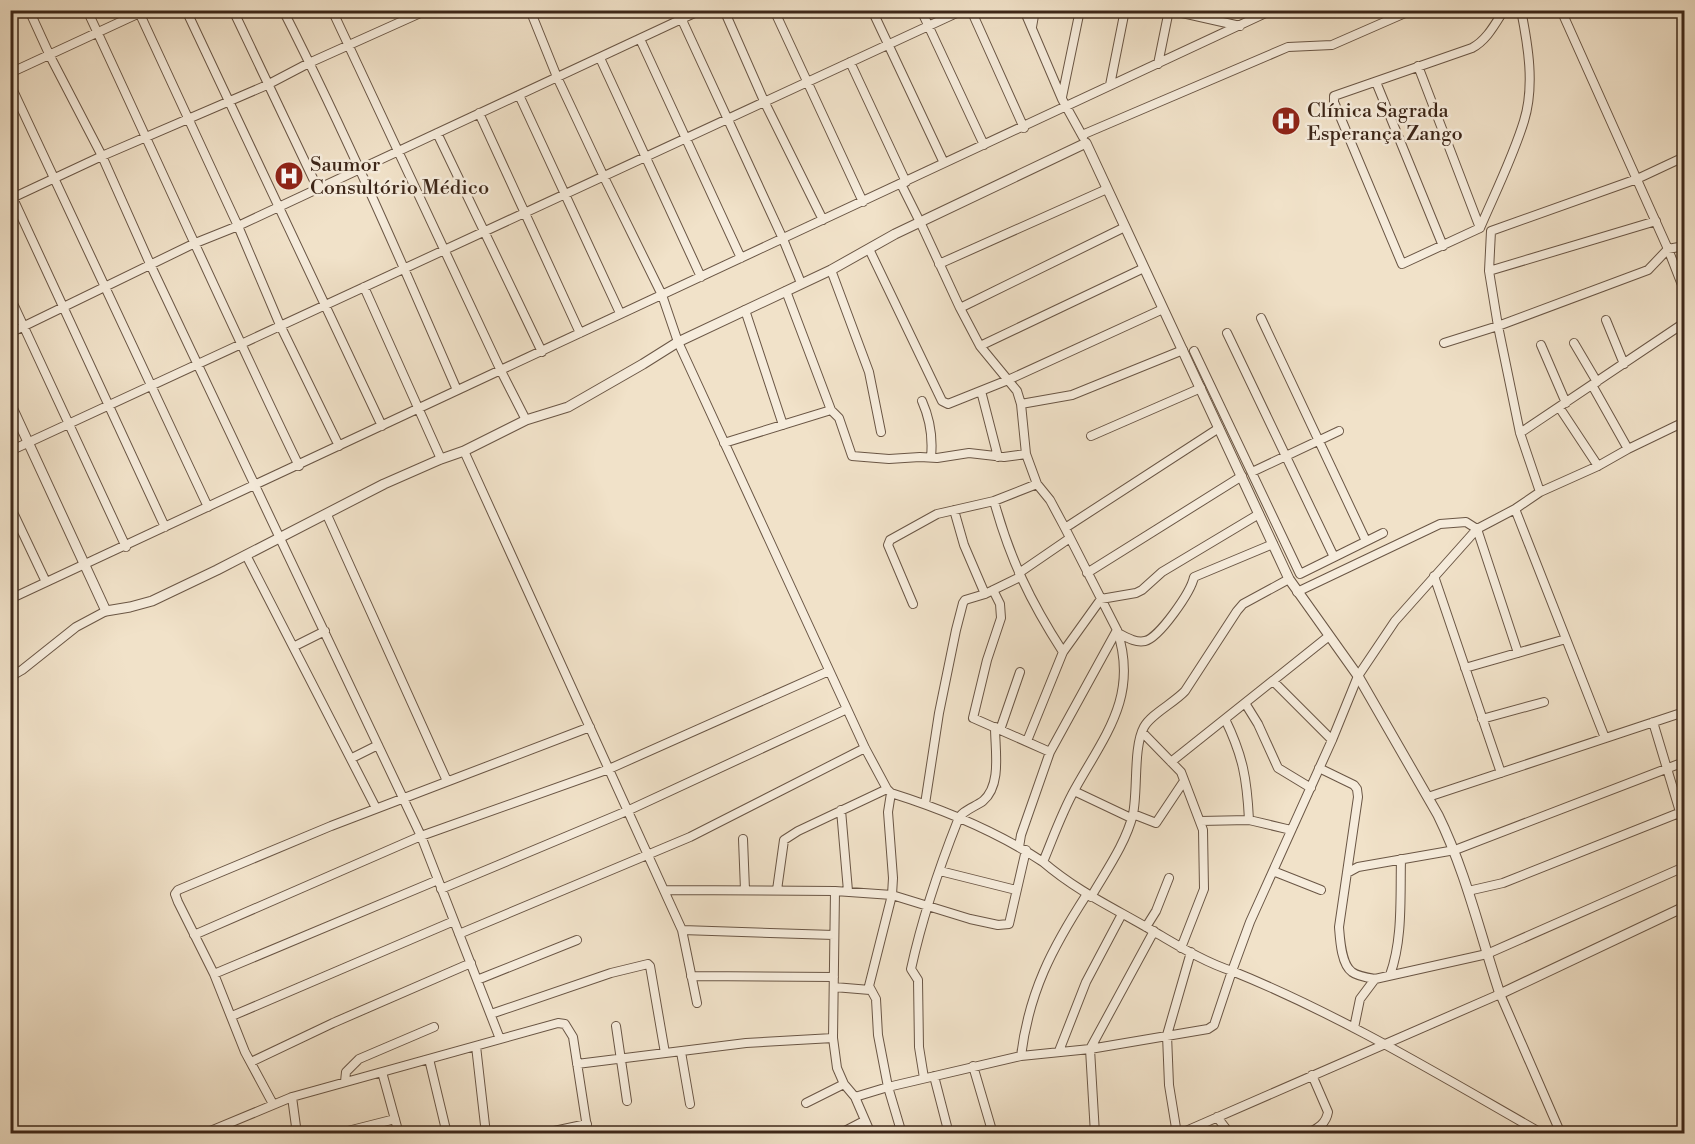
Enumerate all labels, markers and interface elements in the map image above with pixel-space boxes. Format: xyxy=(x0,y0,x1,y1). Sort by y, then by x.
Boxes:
place label: Clínica Sagrada Esperança Zango xyxy=(1307,99,1463,147)
hospital icon: Clínica Sagrada Esperança Zango xyxy=(1270,105,1302,137)
place label: Saumor Consultório Médico xyxy=(310,153,489,201)
hospital icon: Saumor Consultório Médico xyxy=(273,160,305,192)

